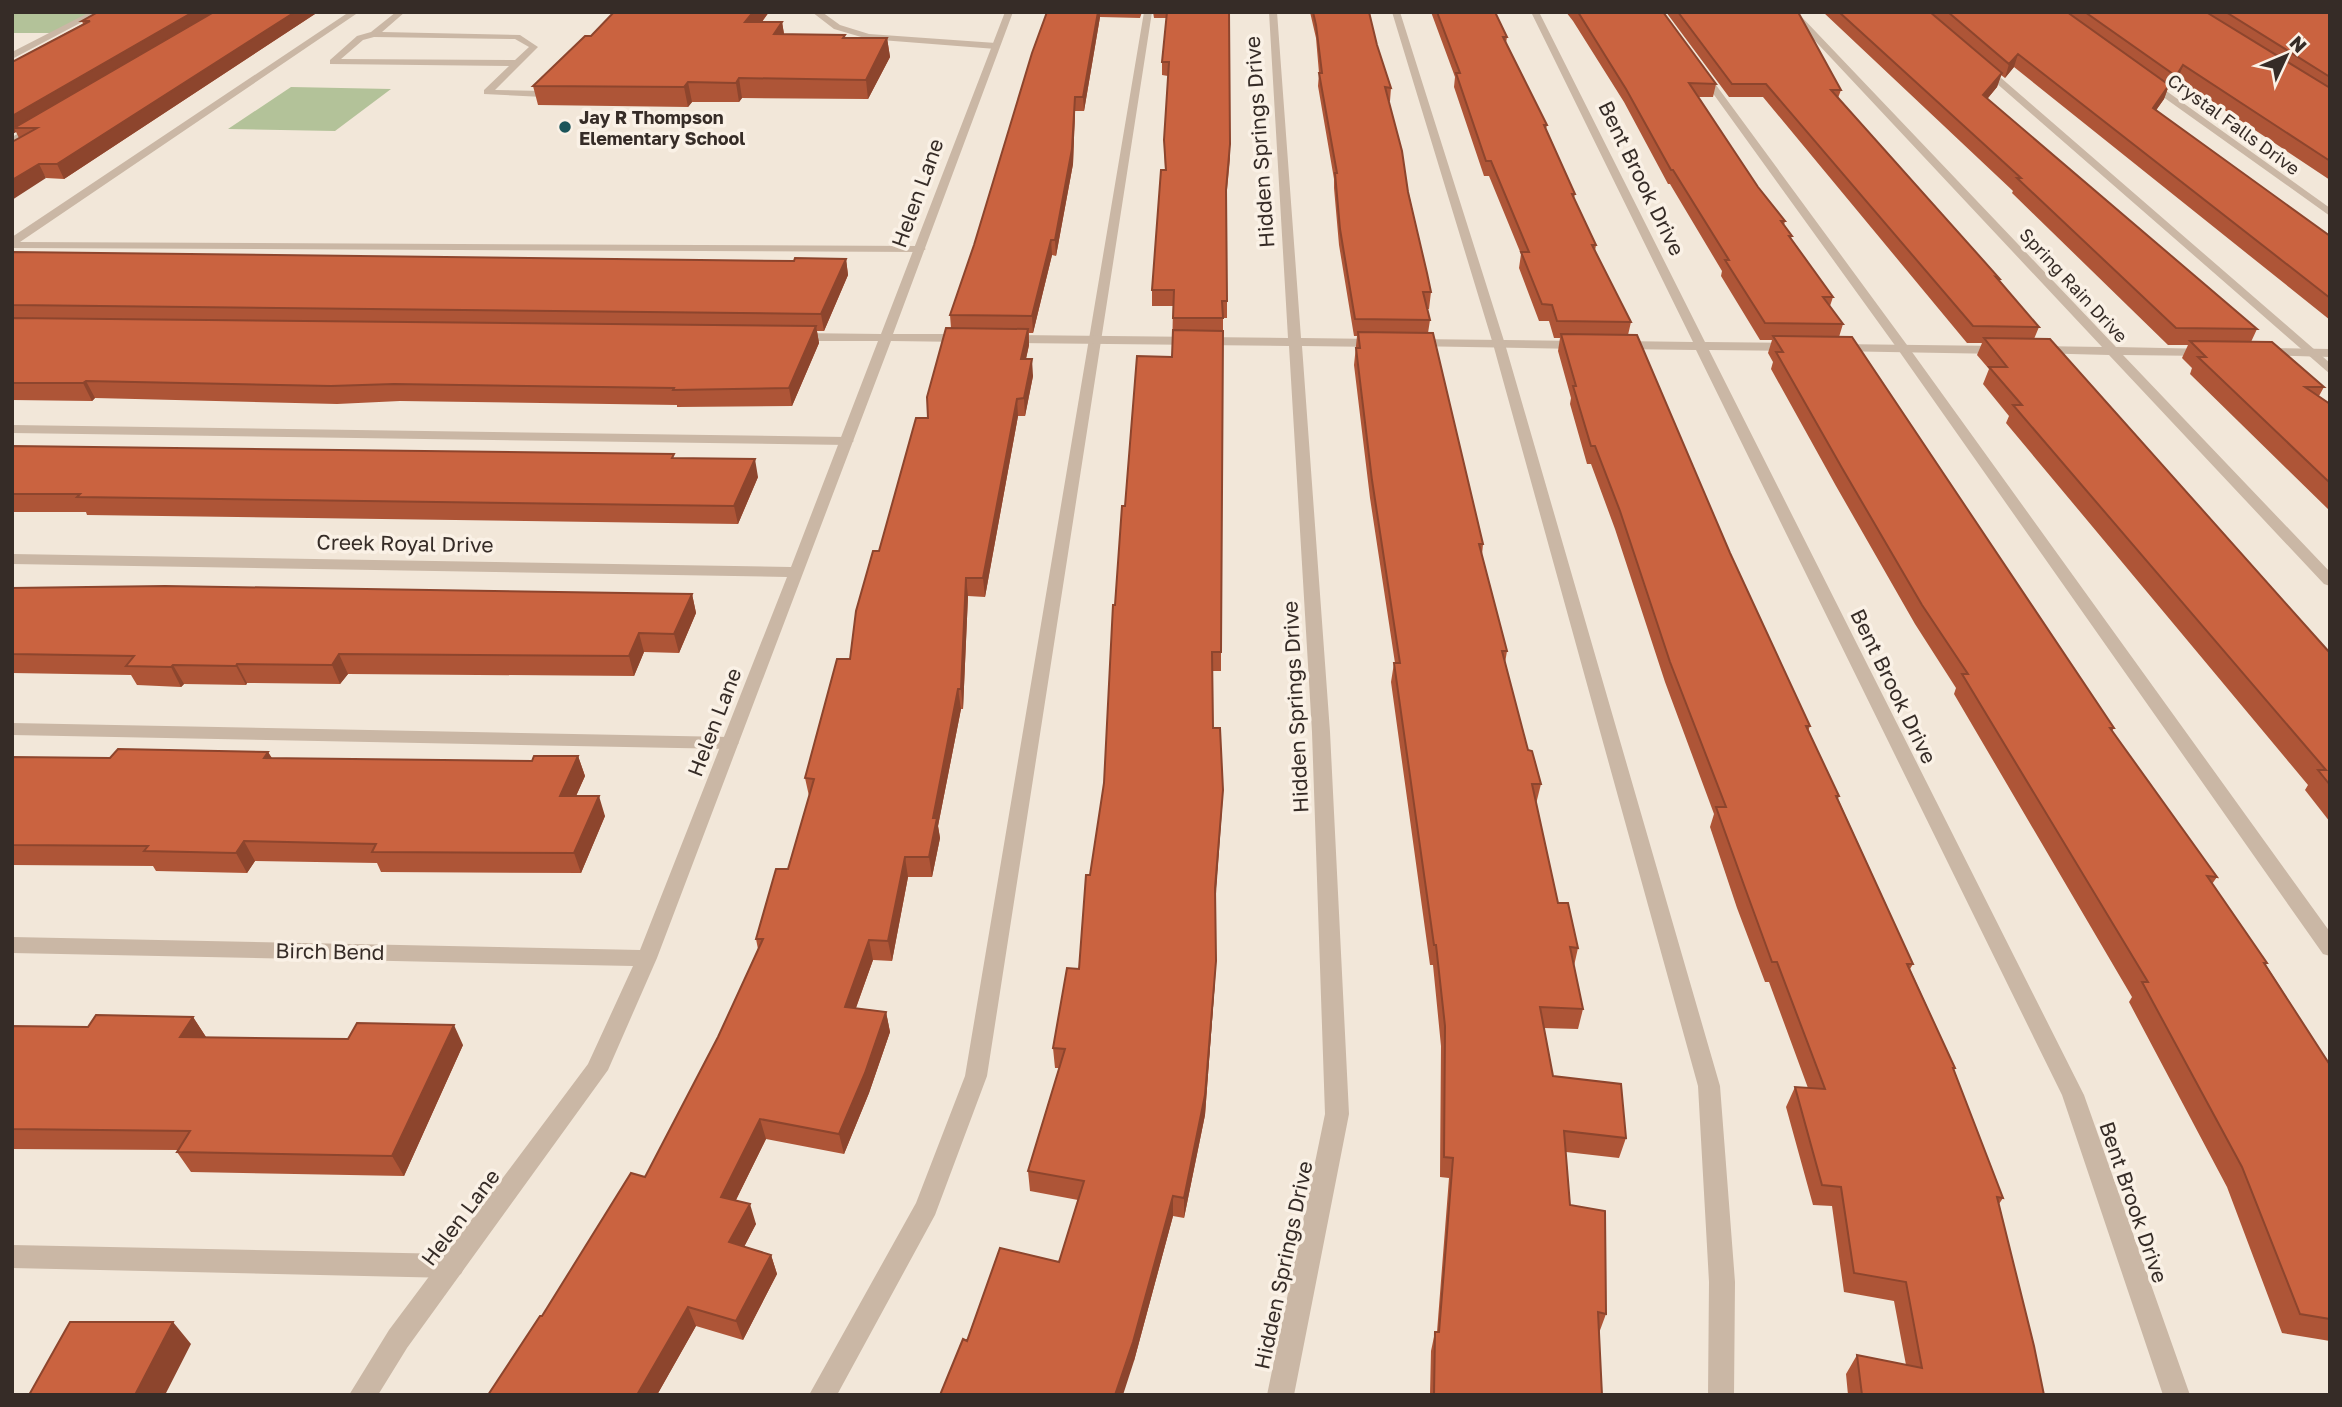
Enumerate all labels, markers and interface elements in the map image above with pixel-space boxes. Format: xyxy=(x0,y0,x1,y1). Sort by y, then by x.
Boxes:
north arrow xyxy=(2251,21,2321,91)
text: N xyxy=(2285,31,2312,57)
street label: Hidden Springs Drive xyxy=(1239,35,1279,249)
street label: Crystal Falls Drive xyxy=(2164,69,2304,179)
street label: Bent Brook Drive xyxy=(1593,96,1691,260)
place label: Jay R Thompson Elementary School xyxy=(579,106,745,149)
marker: Jay R Thompson Elementary School xyxy=(557,119,573,135)
street label: Helen Lane xyxy=(885,135,949,251)
street label: Spring Rain Drive xyxy=(2015,223,2133,347)
street label: Creek Royal Drive xyxy=(316,528,494,558)
street label: Hidden Springs Drive xyxy=(1276,600,1314,814)
street label: Bent Brook Drive xyxy=(1845,604,1943,768)
street label: Helen Lane xyxy=(681,664,747,780)
street label: Birch Bend xyxy=(275,937,385,965)
street label: Bent Brook Drive xyxy=(2094,1118,2174,1286)
street label: Hidden Springs Drive xyxy=(1248,1159,1318,1371)
street label: Helen Lane xyxy=(415,1164,505,1270)

